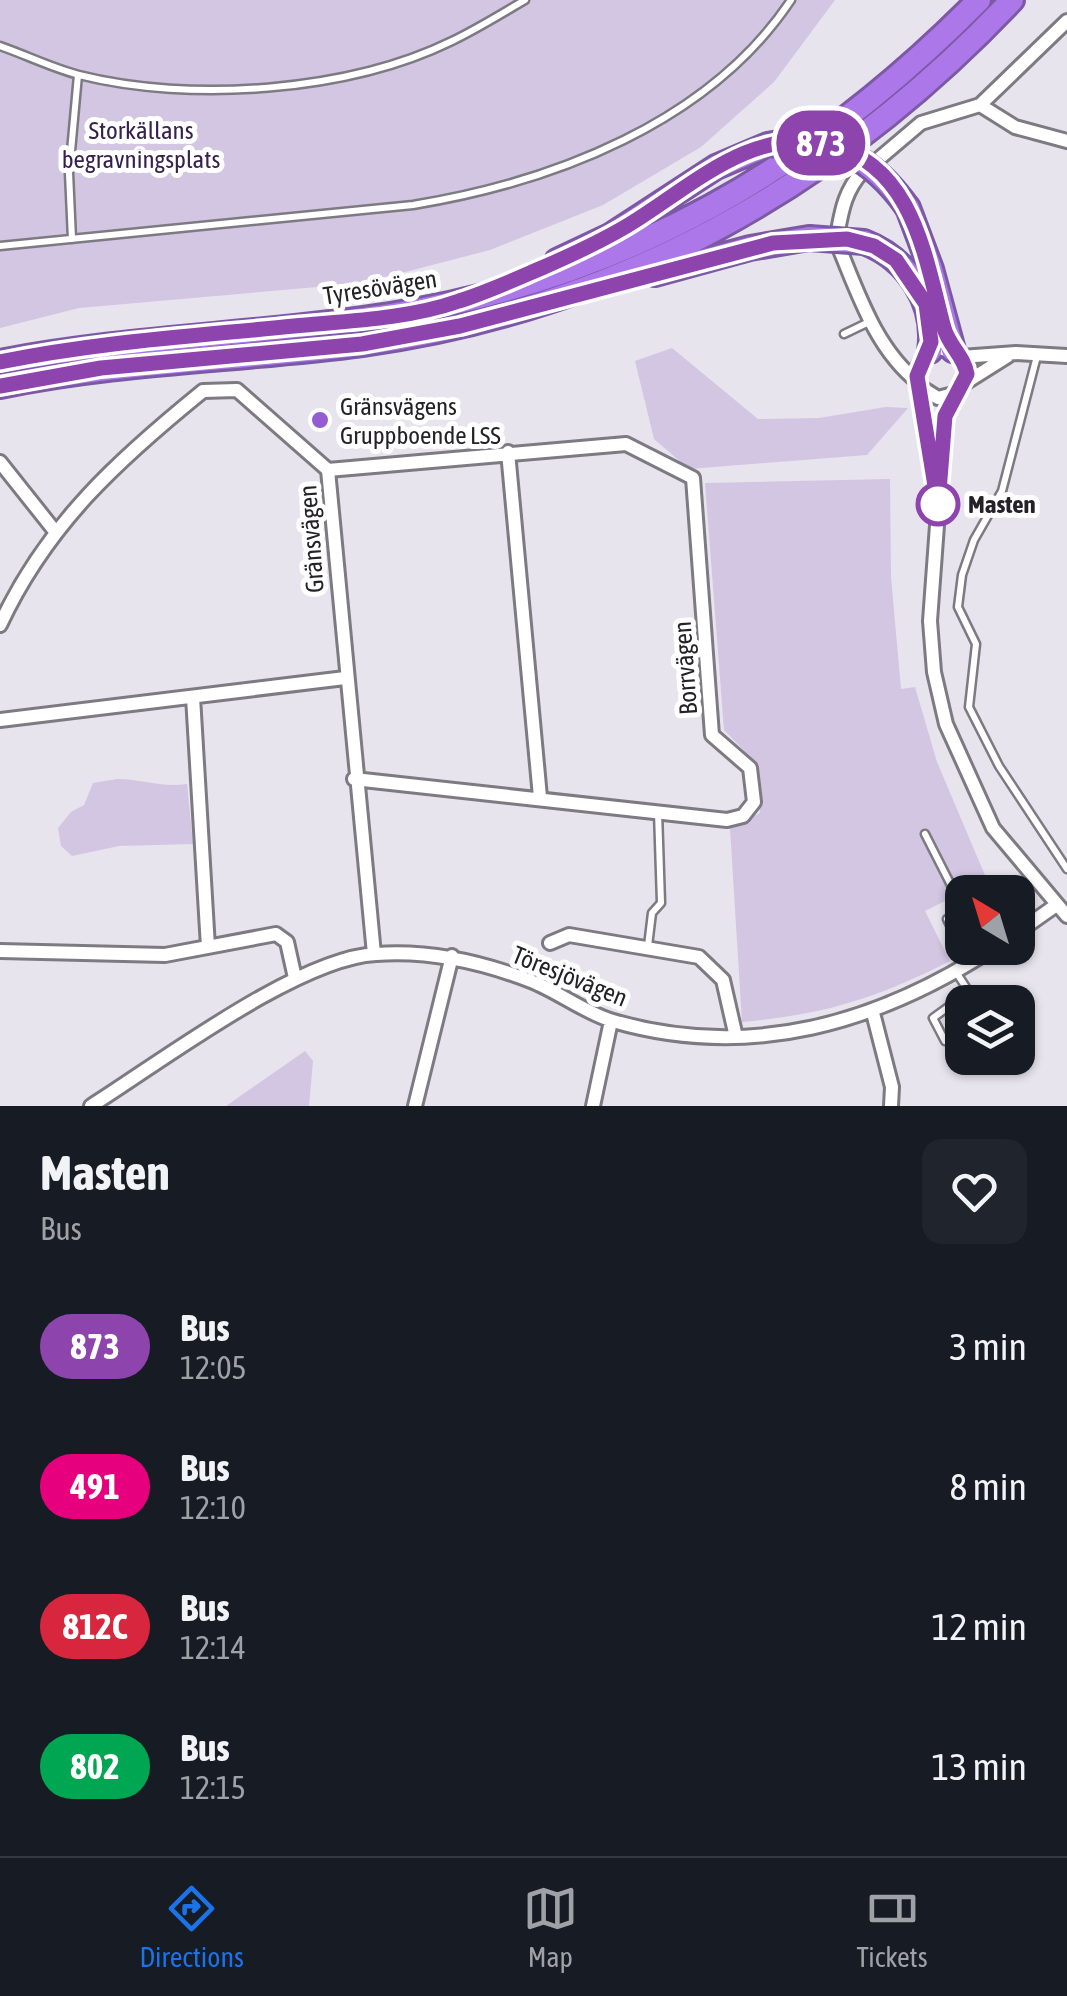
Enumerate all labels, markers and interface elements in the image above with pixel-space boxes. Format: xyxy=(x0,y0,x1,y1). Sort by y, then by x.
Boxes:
line badge: 873 xyxy=(764,110,878,176)
park label: Storkällans begravningsplats xyxy=(62,116,220,173)
text: 873 xyxy=(796,123,846,163)
street label: Tyresövägen xyxy=(321,264,439,310)
place label: Gränsvägens Gruppboende LSS xyxy=(340,392,501,449)
marker: Gränsvägens Gruppboende LSS xyxy=(309,409,331,431)
marker: Masten xyxy=(917,483,959,525)
street label: Gränsvägen xyxy=(293,484,329,594)
place label: Masten xyxy=(968,490,1036,518)
street label: Borrvägen xyxy=(668,620,702,716)
north arrow xyxy=(945,875,1035,965)
map controls xyxy=(945,875,1035,1075)
street label: Töresjövägen xyxy=(508,940,632,1012)
button: layers xyxy=(945,985,1035,1075)
button: heart xyxy=(922,1139,1027,1244)
text: Masten xyxy=(40,1145,170,1200)
text: Bus xyxy=(40,1210,82,1247)
text: Bus xyxy=(180,1306,230,1349)
text: 3 min xyxy=(949,1325,1027,1368)
text: 873 xyxy=(70,1326,120,1366)
text: 12:05 xyxy=(180,1349,247,1386)
text: Bus xyxy=(180,1446,230,1489)
text: 8 min xyxy=(949,1465,1027,1508)
text: 491 xyxy=(70,1466,120,1506)
text: 12:10 xyxy=(180,1489,246,1526)
text: Bus xyxy=(180,1586,230,1629)
text: 12 min xyxy=(932,1605,1027,1648)
text: 812C xyxy=(62,1606,128,1646)
text: 12:14 xyxy=(180,1629,246,1666)
text: Bus xyxy=(180,1726,230,1769)
text: 13 min xyxy=(932,1745,1027,1788)
text: 802 xyxy=(70,1746,120,1786)
text: 12:15 xyxy=(180,1769,246,1806)
tab: Directions xyxy=(139,1881,244,1973)
tab: Map xyxy=(523,1881,578,1973)
tab: Tickets xyxy=(857,1881,928,1973)

